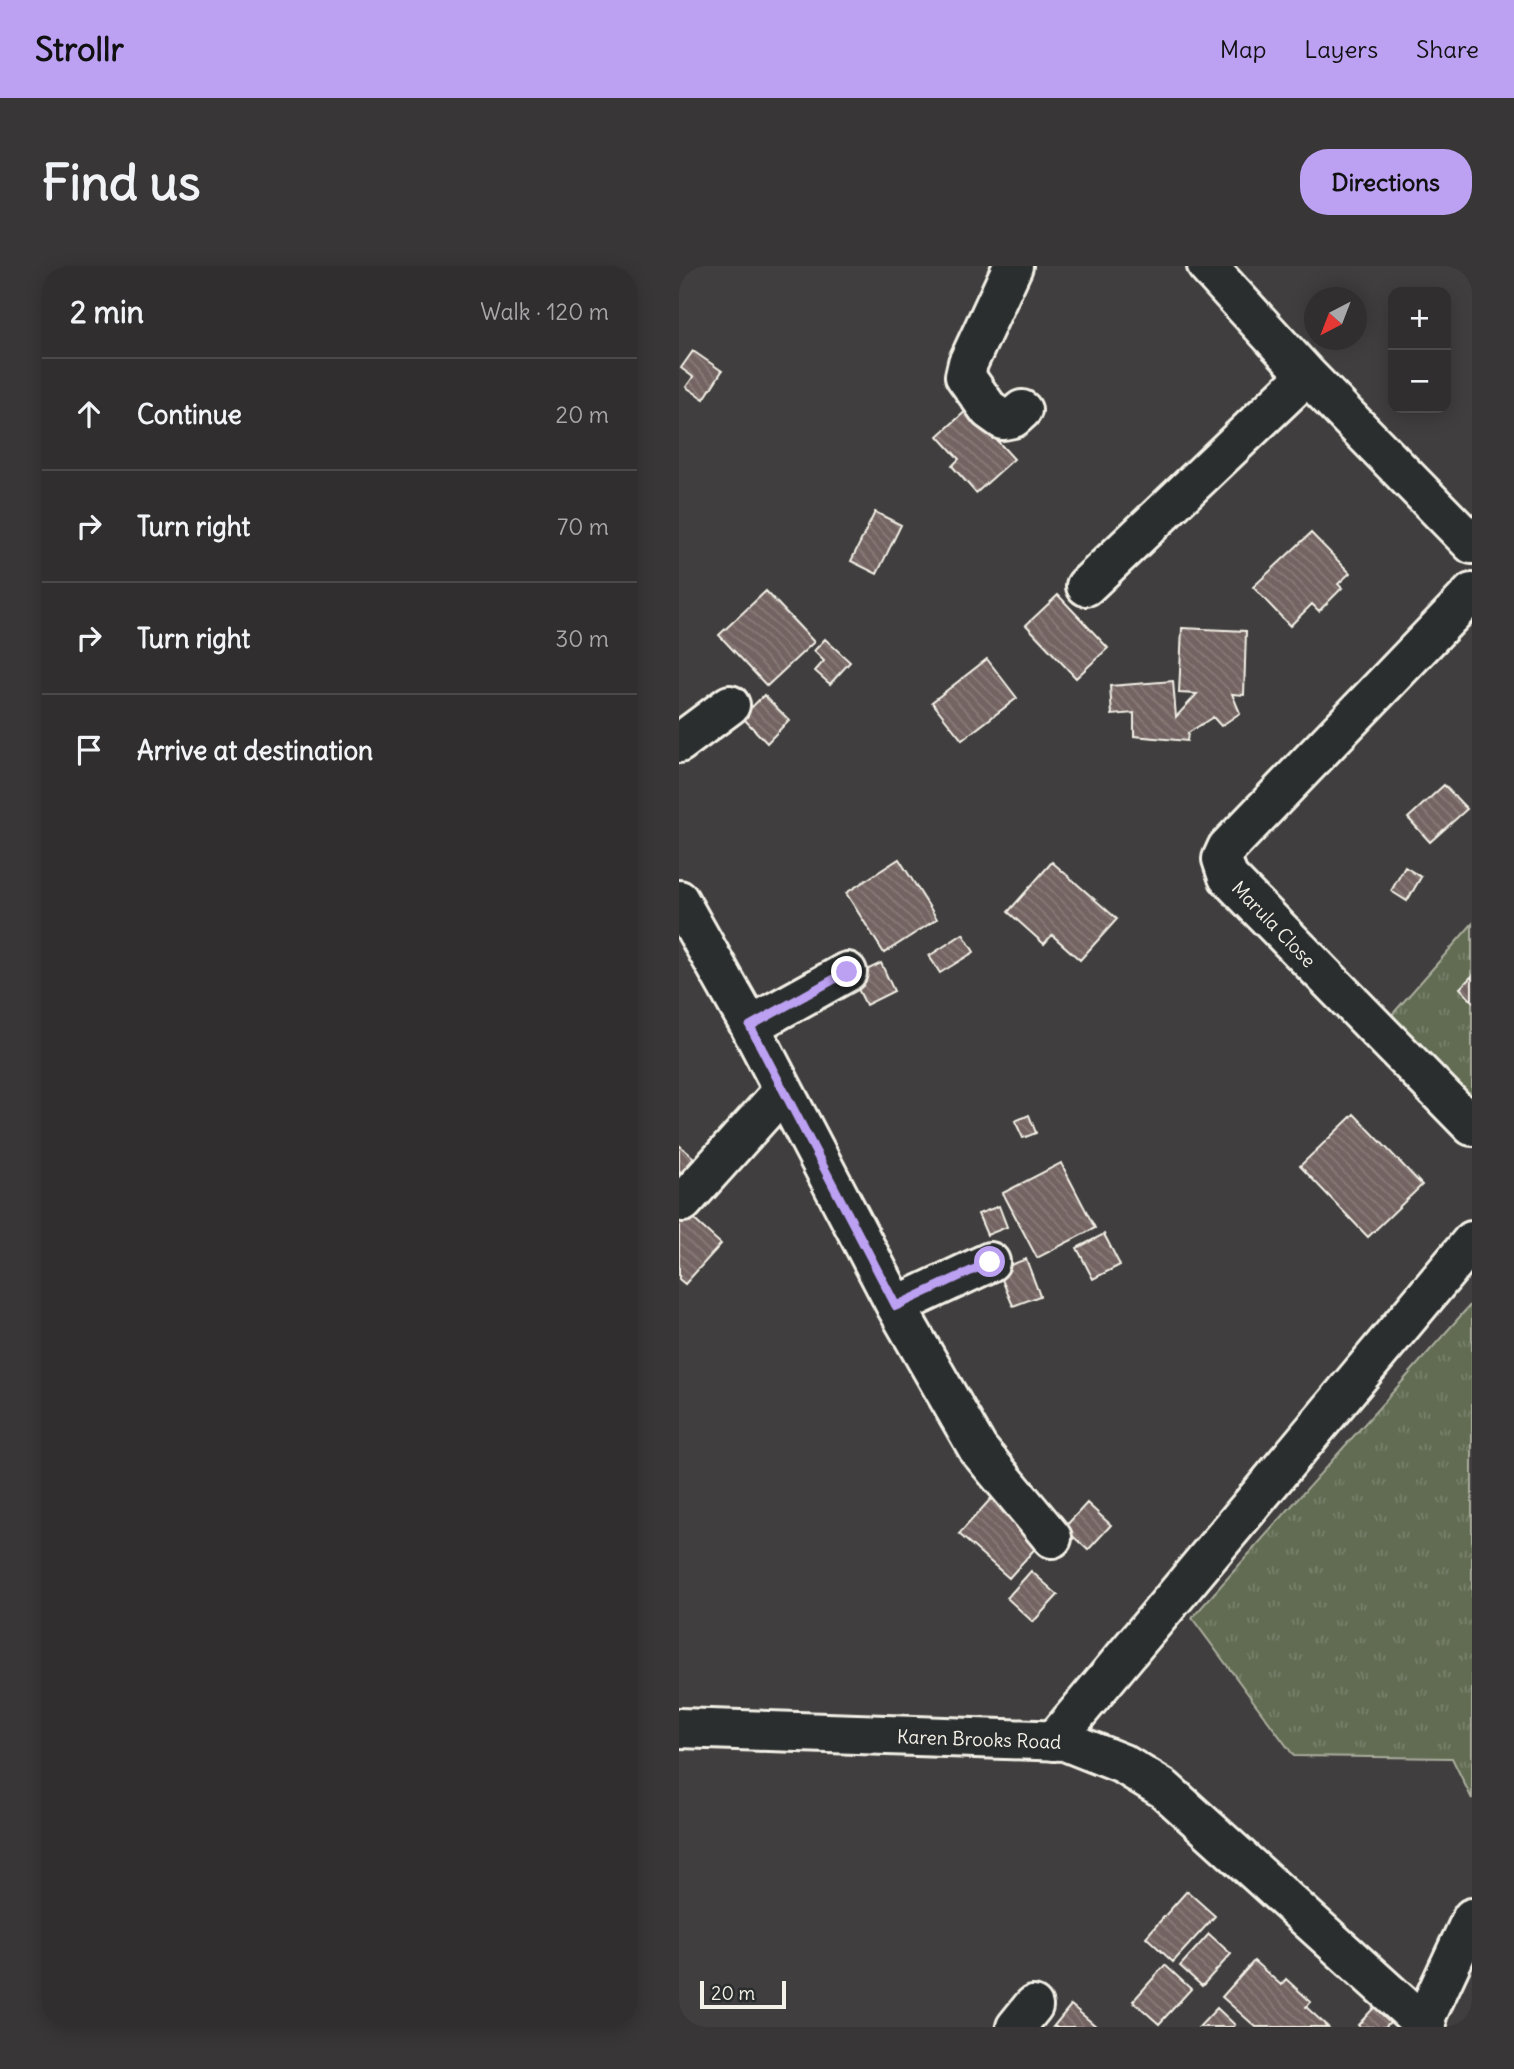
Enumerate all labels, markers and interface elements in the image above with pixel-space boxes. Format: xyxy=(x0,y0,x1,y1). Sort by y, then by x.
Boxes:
text: Strollr xyxy=(35,28,124,70)
text: Map xyxy=(1220,34,1266,64)
text: Layers xyxy=(1304,34,1378,64)
text: Share xyxy=(1416,34,1479,64)
button: Directions xyxy=(1300,149,1472,215)
text: Find us xyxy=(42,152,200,213)
north arrow xyxy=(1304,287,1367,350)
map controls xyxy=(1388,287,1451,413)
button: + xyxy=(1388,287,1451,350)
text: 2 min xyxy=(70,293,144,331)
text: Walk · 120 m xyxy=(480,297,609,326)
button: − xyxy=(1388,350,1451,413)
icon: ahead xyxy=(70,395,108,433)
text: Continue xyxy=(137,398,242,431)
text: 20 m xyxy=(556,400,609,429)
icon: right xyxy=(70,507,108,545)
text: Turn right xyxy=(137,510,250,543)
text: 70 m xyxy=(557,512,609,541)
icon: right xyxy=(70,619,108,657)
text: Turn right xyxy=(137,622,250,655)
text: 30 m xyxy=(555,624,609,653)
icon: arrive xyxy=(70,731,108,769)
text: Arrive at destination xyxy=(137,734,373,767)
street label: Marula Close xyxy=(1227,876,1321,972)
route end xyxy=(831,956,862,987)
route start xyxy=(974,1246,1005,1277)
street label: Karen Brooks Road xyxy=(897,1724,1061,1754)
scale bar xyxy=(700,1978,786,2010)
text: 20 m xyxy=(711,1981,755,2005)

